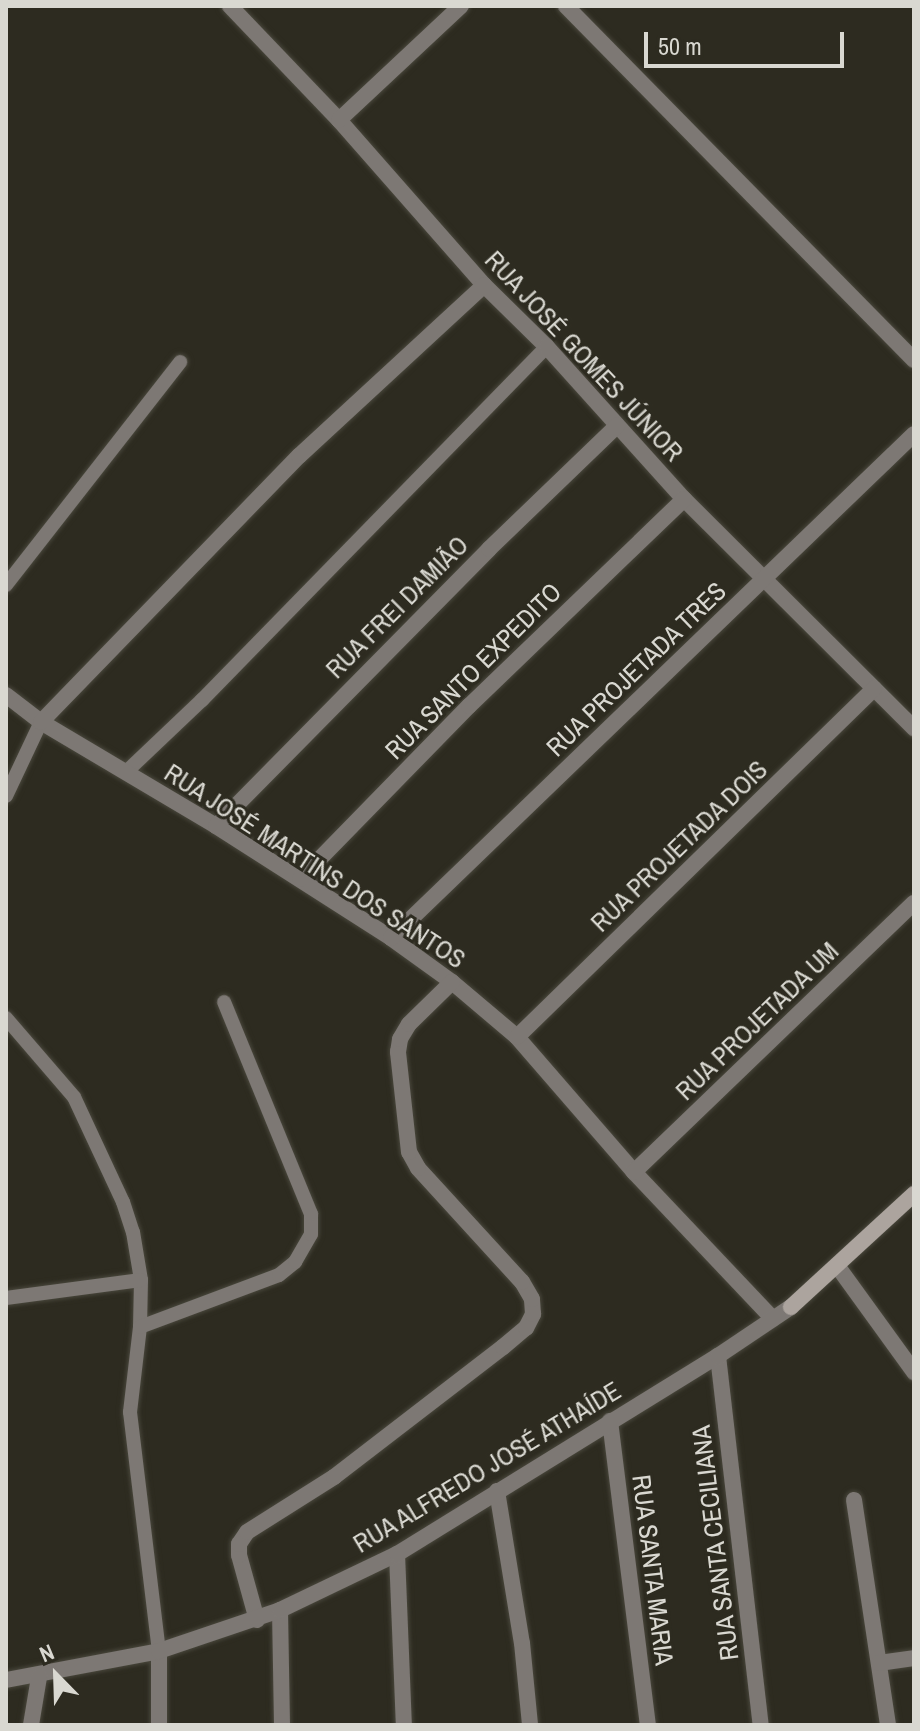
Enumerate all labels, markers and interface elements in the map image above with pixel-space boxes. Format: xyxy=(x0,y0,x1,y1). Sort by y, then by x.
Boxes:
scale bar xyxy=(648,16,848,66)
text: 50 m xyxy=(658,30,702,62)
street label: RUA JOSÉ GOMES JÚNIOR xyxy=(478,244,690,468)
street label: RUA FREI DAMIÃO xyxy=(319,529,475,685)
street label: RUA PROJETADA TRES xyxy=(539,574,733,764)
street label: RUA SANTO EXPEDITO xyxy=(378,576,568,766)
street label: RUA PROJETADA DOIS xyxy=(584,753,774,939)
street label: RUA JOSÉ MARTINS DOS SANTOS xyxy=(158,757,472,975)
street label: RUA PROJETADA UM xyxy=(668,935,846,1107)
street label: RUA ALFREDO JOSÉ ATHAÍDE xyxy=(346,1374,628,1560)
street label: RUA SANTA CECILIANA xyxy=(685,1423,745,1663)
street label: RUA SANTA MARIA xyxy=(626,1472,680,1668)
north arrow xyxy=(16,1635,96,1715)
text: N xyxy=(35,1637,58,1669)

